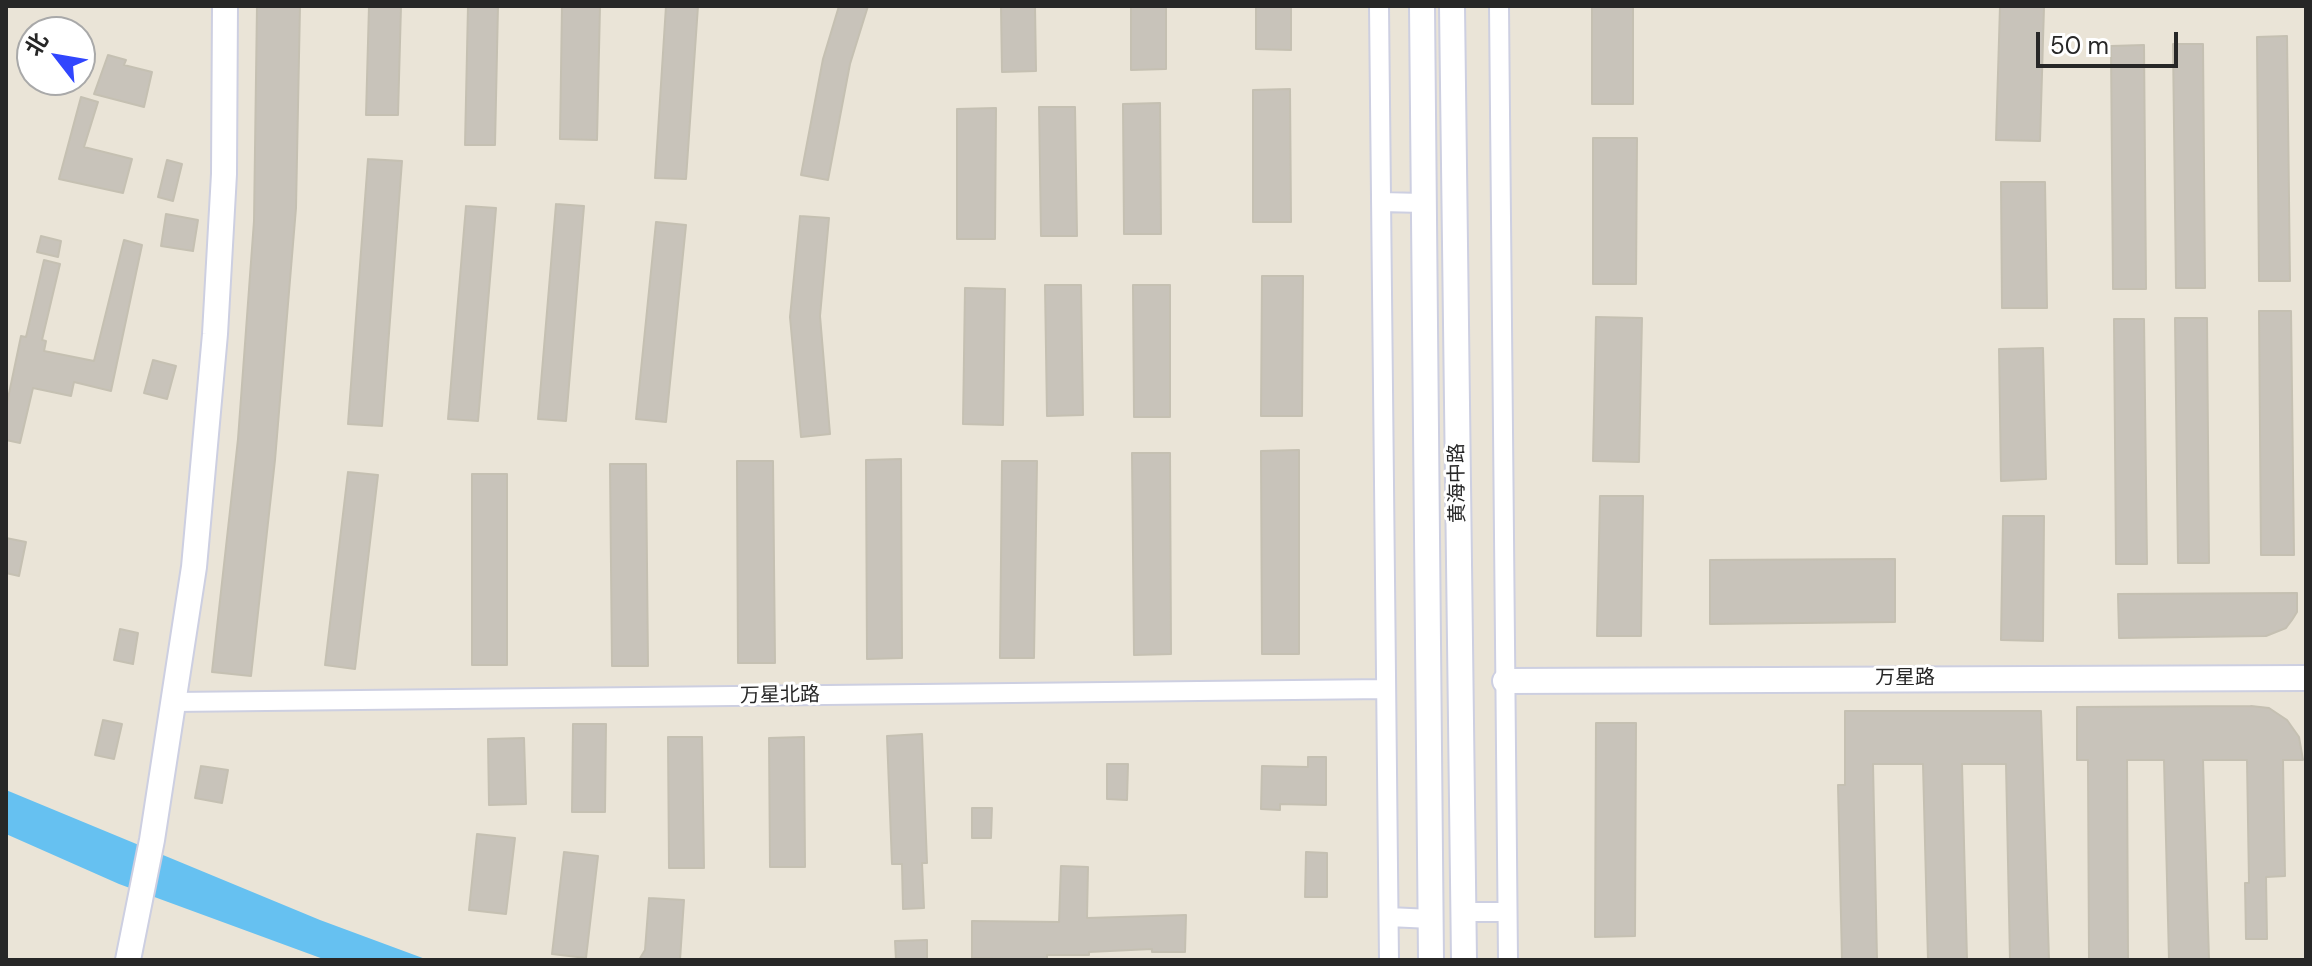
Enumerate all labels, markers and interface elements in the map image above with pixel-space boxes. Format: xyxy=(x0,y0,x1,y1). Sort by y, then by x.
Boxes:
north arrow xyxy=(16,16,96,96)
scale bar xyxy=(2040,16,2182,66)
text: 北 xyxy=(19,28,55,61)
text: 50 m xyxy=(2050,30,2109,61)
street label: 黄海中路 xyxy=(1445,443,1471,523)
street label: 万星路 xyxy=(1875,667,1935,691)
street label: 万星北路 xyxy=(740,683,820,709)

